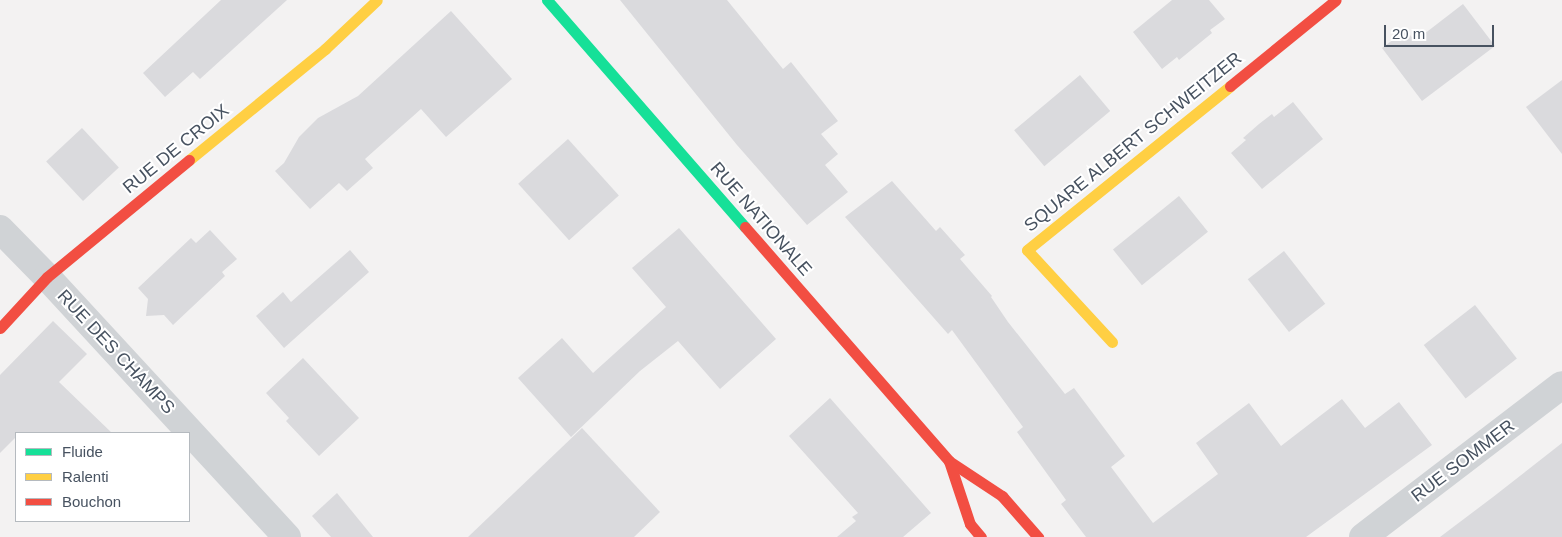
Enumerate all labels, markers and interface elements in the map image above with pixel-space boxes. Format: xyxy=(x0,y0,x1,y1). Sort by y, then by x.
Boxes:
scale bar xyxy=(1387,15,1497,47)
text: 20 m xyxy=(1392,25,1425,42)
street label: SQUARE ALBERT SCHWEITZER xyxy=(1019,47,1247,237)
street label: RUE DE CROIX xyxy=(119,100,233,198)
street label: RUE NATIONALE xyxy=(706,158,816,280)
street label: RUE DES CHAMPS xyxy=(53,285,179,419)
street label: RUE SOMMER xyxy=(1407,415,1519,507)
legend xyxy=(15,432,190,522)
text: Fluide xyxy=(62,443,103,460)
text: Ralenti xyxy=(62,468,109,485)
text: Bouchon xyxy=(62,493,121,510)

